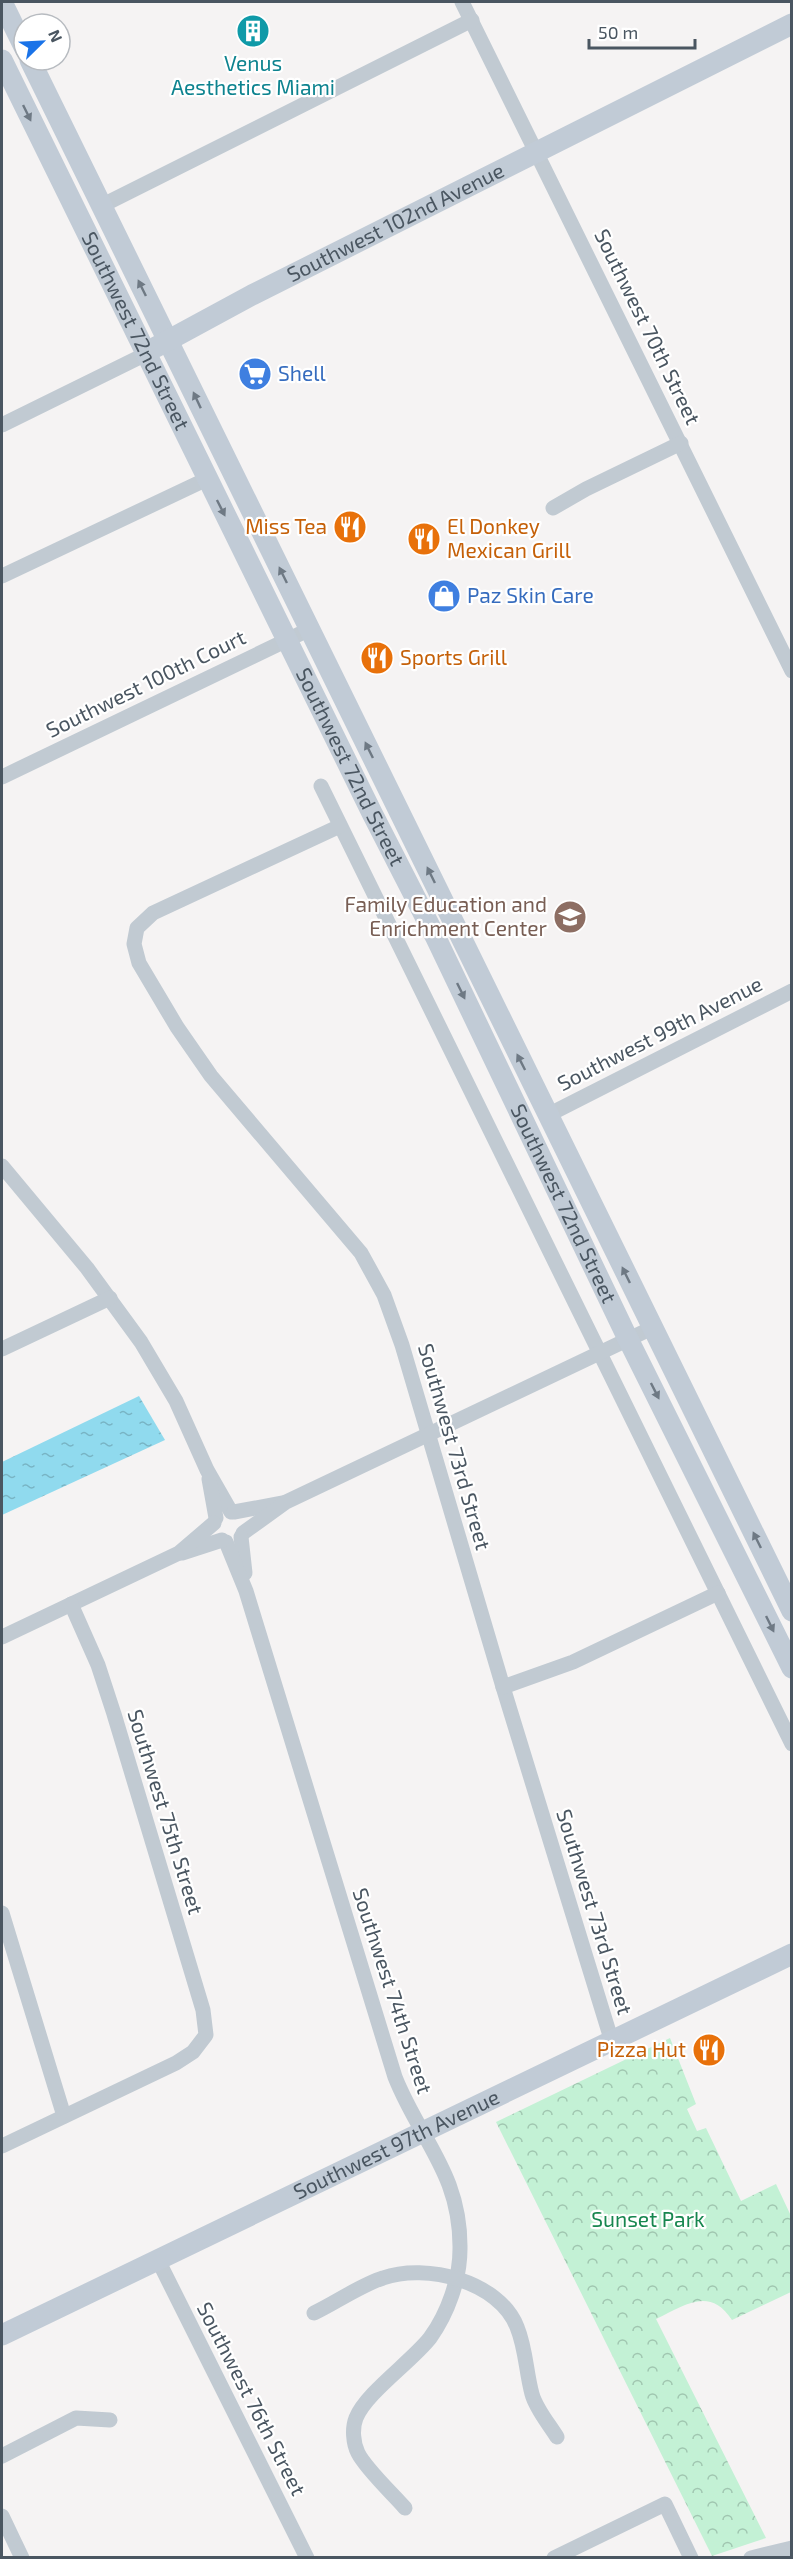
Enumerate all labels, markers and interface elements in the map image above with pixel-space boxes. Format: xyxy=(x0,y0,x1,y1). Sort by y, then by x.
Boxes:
north arrow xyxy=(12,12,72,72)
scale bar xyxy=(589,12,696,50)
building icon: Venus Aesthetics Miami xyxy=(235,13,271,49)
text: 50 m xyxy=(598,21,638,43)
text: N xyxy=(45,27,67,45)
place label: Venus Aesthetics Miami xyxy=(171,50,335,99)
one-way arrow xyxy=(23,104,32,121)
street label: Southwest 102nd Avenue xyxy=(282,157,508,286)
street label: Southwest 70th Street xyxy=(590,225,707,428)
street label: Southwest 72nd Street xyxy=(77,227,196,434)
one-way arrow xyxy=(137,280,147,297)
supermarket icon: Shell xyxy=(237,356,273,392)
place label: Shell xyxy=(278,360,326,385)
one-way arrow xyxy=(192,392,201,409)
one-way arrow xyxy=(217,500,226,517)
restaurant icon: Miss Tea xyxy=(332,509,368,545)
place label: Miss Tea xyxy=(245,513,327,538)
place label: El Donkey Mexican Grill xyxy=(447,513,572,562)
restaurant icon: El Donkey Mexican Grill xyxy=(406,521,442,557)
one-way arrow xyxy=(278,566,288,583)
shop icon: Paz Skin Care xyxy=(426,578,462,614)
place label: Paz Skin Care xyxy=(467,582,594,607)
street label: Southwest 100th Court xyxy=(42,624,249,742)
restaurant icon: Sports Grill xyxy=(359,640,395,676)
place label: Sports Grill xyxy=(400,644,508,669)
street label: Southwest 72nd Street xyxy=(292,663,411,870)
one-way arrow xyxy=(365,741,374,758)
one-way arrow xyxy=(426,867,435,884)
place label: Family Education and Enrichment Center xyxy=(345,891,548,940)
school or university icon: Family Education and Enrichment Center xyxy=(552,899,588,935)
street label: Southwest 99th Avenue xyxy=(553,970,766,1095)
one-way arrow xyxy=(457,982,466,999)
one-way arrow xyxy=(517,1054,526,1071)
street label: Southwest 72nd Street xyxy=(506,1099,623,1307)
one-way arrow xyxy=(622,1267,631,1284)
street label: Southwest 73rd Street xyxy=(414,1341,497,1553)
one-way arrow xyxy=(649,1382,659,1400)
one-way arrow xyxy=(752,1531,762,1549)
one-way arrow xyxy=(765,1615,774,1632)
street label: Southwest 75th Street xyxy=(123,1706,210,1917)
street label: Southwest 73rd Street xyxy=(552,1806,639,2017)
street label: Southwest 74th Street xyxy=(348,1885,438,2096)
restaurant icon: Pizza Hut xyxy=(691,2032,727,2068)
place label: Pizza Hut xyxy=(597,2036,686,2061)
street label: Southwest 97th Avenue xyxy=(289,2083,503,2204)
park label: Sunset Park xyxy=(591,2206,705,2231)
street label: Southwest 76th Street xyxy=(193,2297,312,2499)

